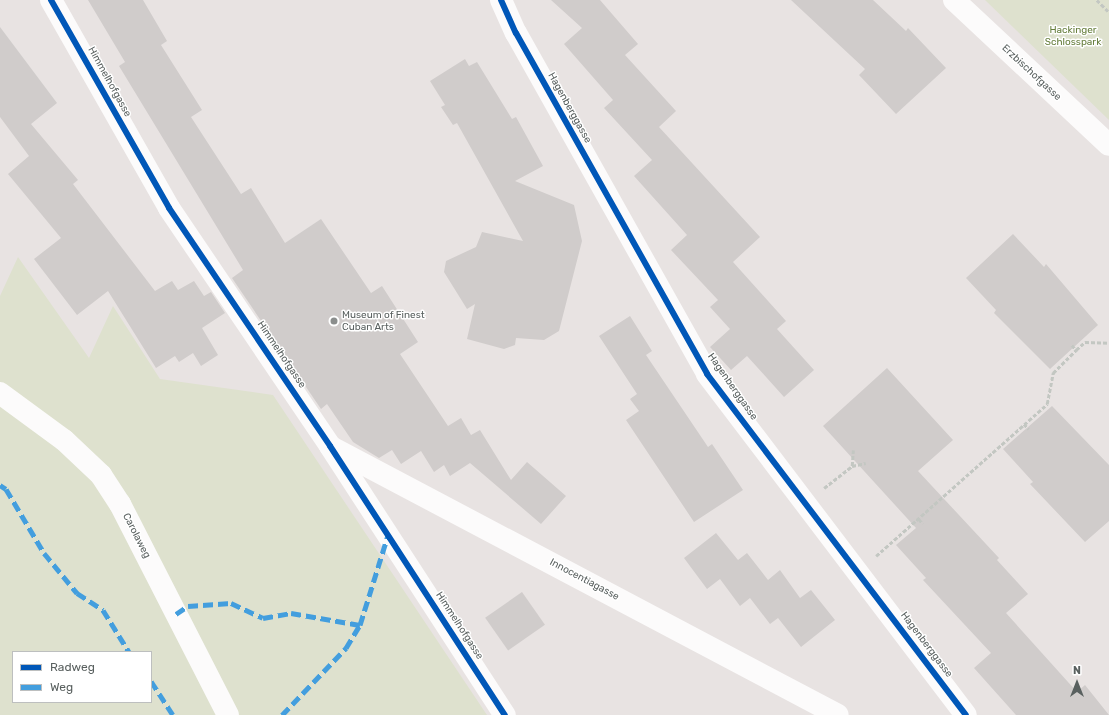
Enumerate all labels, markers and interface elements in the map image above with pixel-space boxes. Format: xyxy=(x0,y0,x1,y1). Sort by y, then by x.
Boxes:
park label: Hackinger Schlosspark xyxy=(1045,24,1101,48)
street label: Erzbischofgasse xyxy=(999,42,1063,104)
street label: Himmelhofgasse xyxy=(85,45,133,119)
street label: Hagenberggasse xyxy=(545,71,593,145)
place label: Museum of Finest Cuban Arts xyxy=(342,309,425,332)
marker: Museum of Finest Cuban Arts xyxy=(329,316,339,326)
street label: Himmelhofgasse xyxy=(254,319,308,391)
street label: Hagenberggasse xyxy=(704,351,760,423)
street label: Carolaweg xyxy=(120,511,152,561)
street label: Innocentiagasse xyxy=(547,557,621,603)
street label: Himmelhofgasse xyxy=(433,590,485,662)
street label: Hagenberggasse xyxy=(897,610,955,680)
legend xyxy=(12,651,152,703)
text: Radweg xyxy=(50,660,95,674)
north arrow xyxy=(1057,663,1097,703)
text: N xyxy=(1073,664,1081,677)
text: Weg xyxy=(50,680,73,694)

